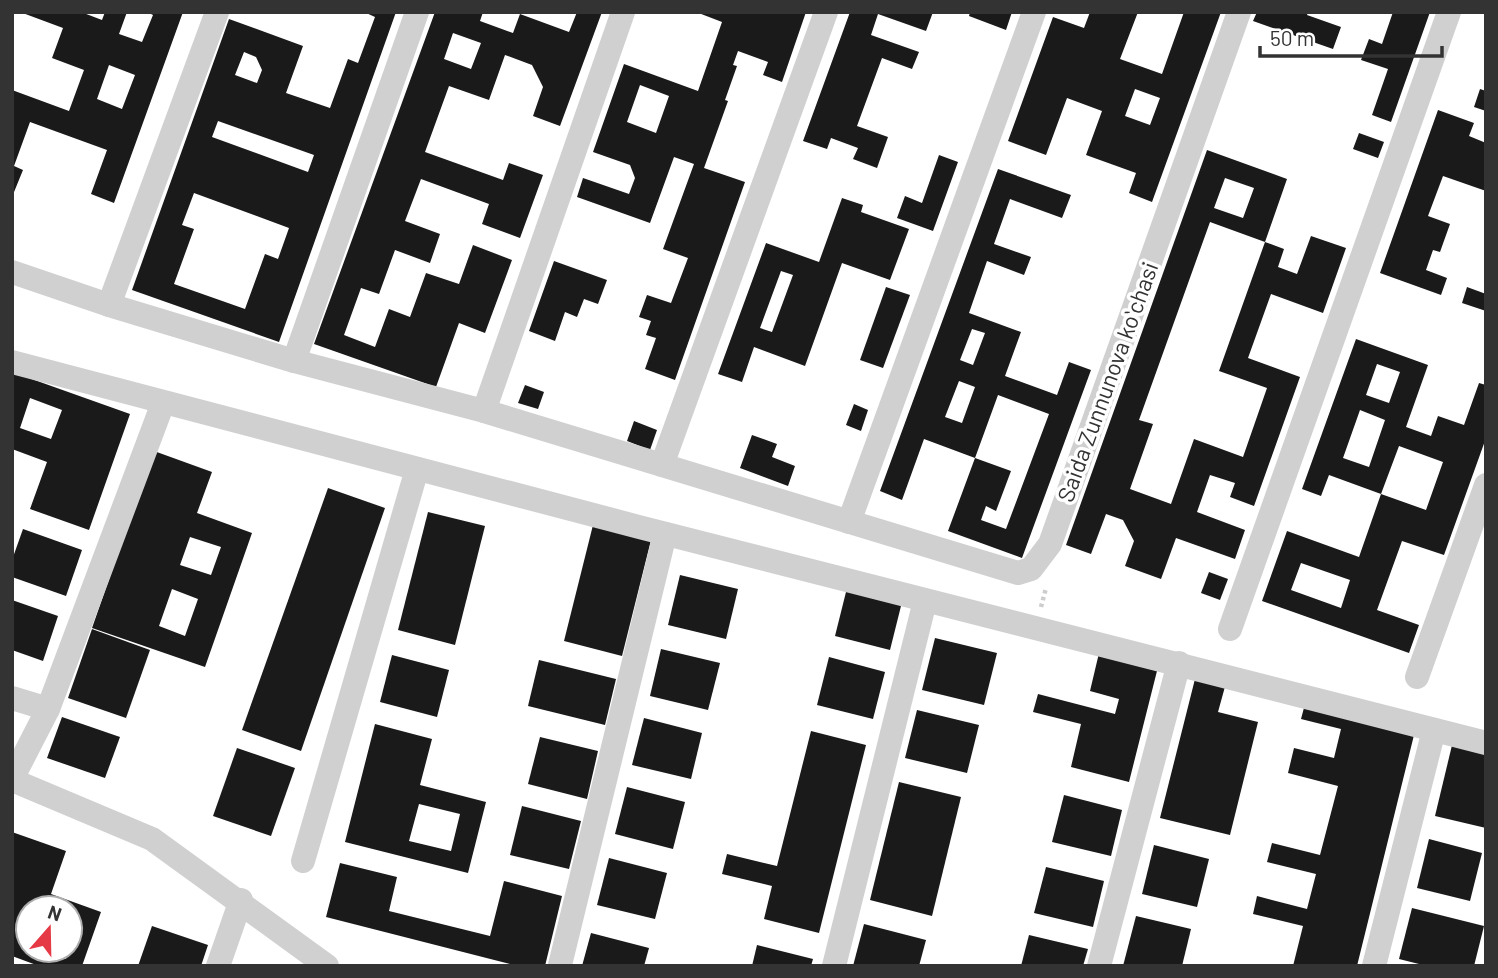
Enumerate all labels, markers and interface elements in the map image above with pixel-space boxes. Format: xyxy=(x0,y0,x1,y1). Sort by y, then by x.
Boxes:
scale bar xyxy=(1260,14,1442,58)
text: 50 m xyxy=(1270,25,1314,50)
street label: Saida Zunnunova koʻchasi xyxy=(1051,258,1164,505)
north arrow xyxy=(14,894,84,964)
text: N xyxy=(45,900,65,926)

